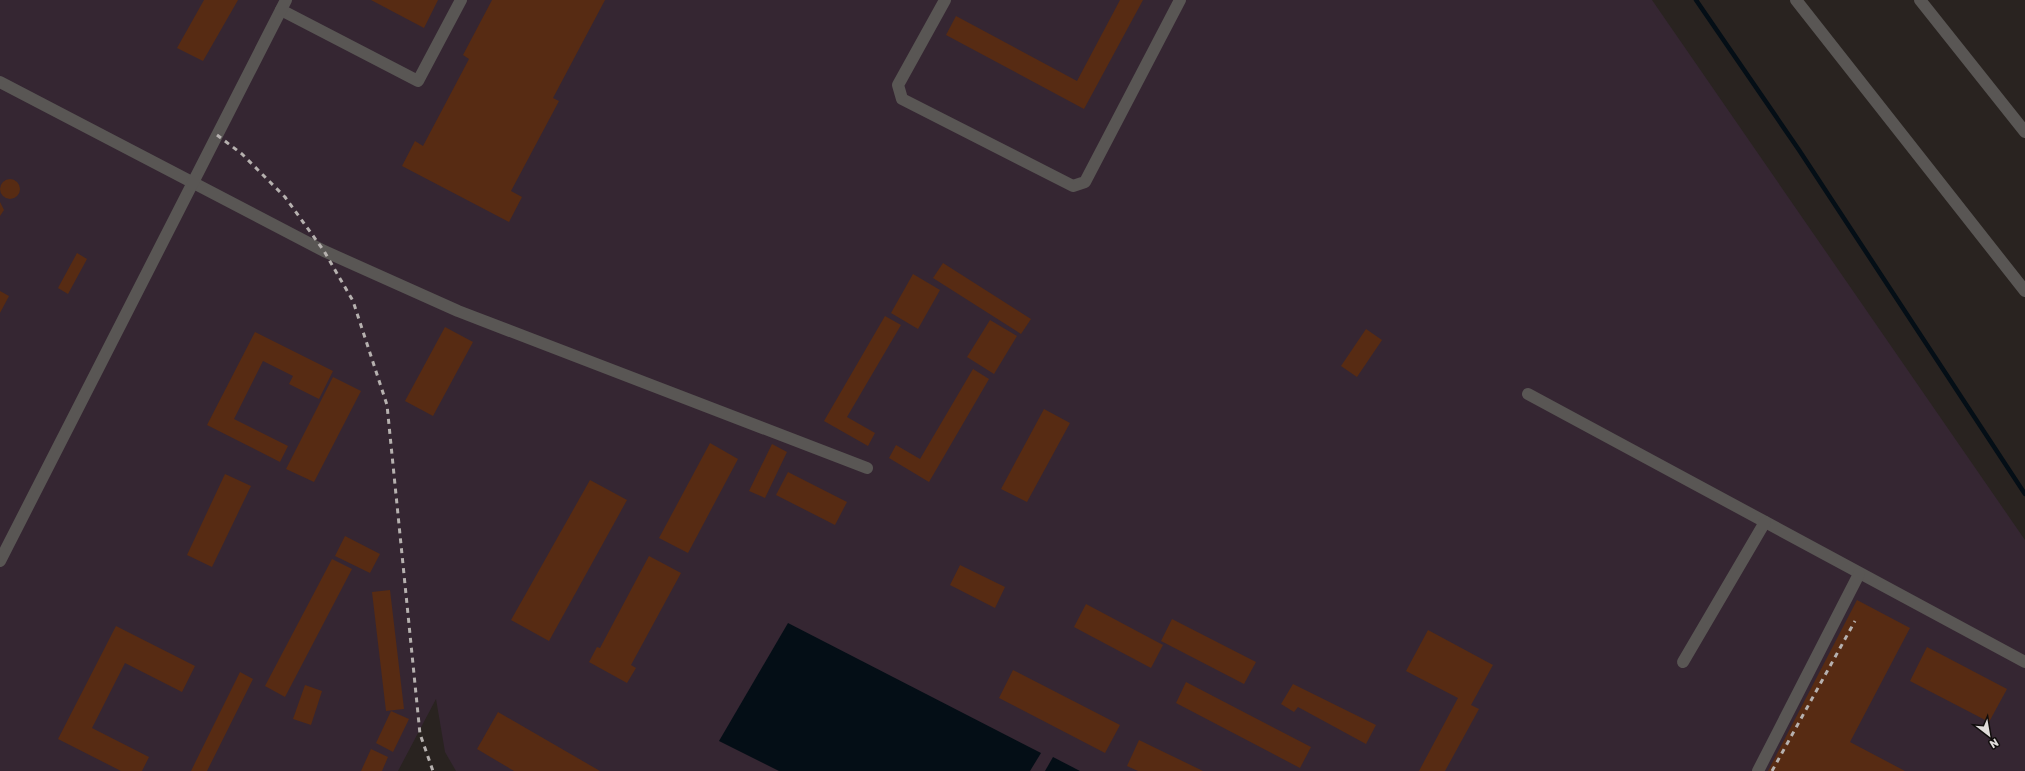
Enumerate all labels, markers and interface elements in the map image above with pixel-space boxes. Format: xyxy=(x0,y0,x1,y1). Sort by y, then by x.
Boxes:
north arrow xyxy=(1969,715,2009,755)
text: N xyxy=(1987,736,2001,751)

